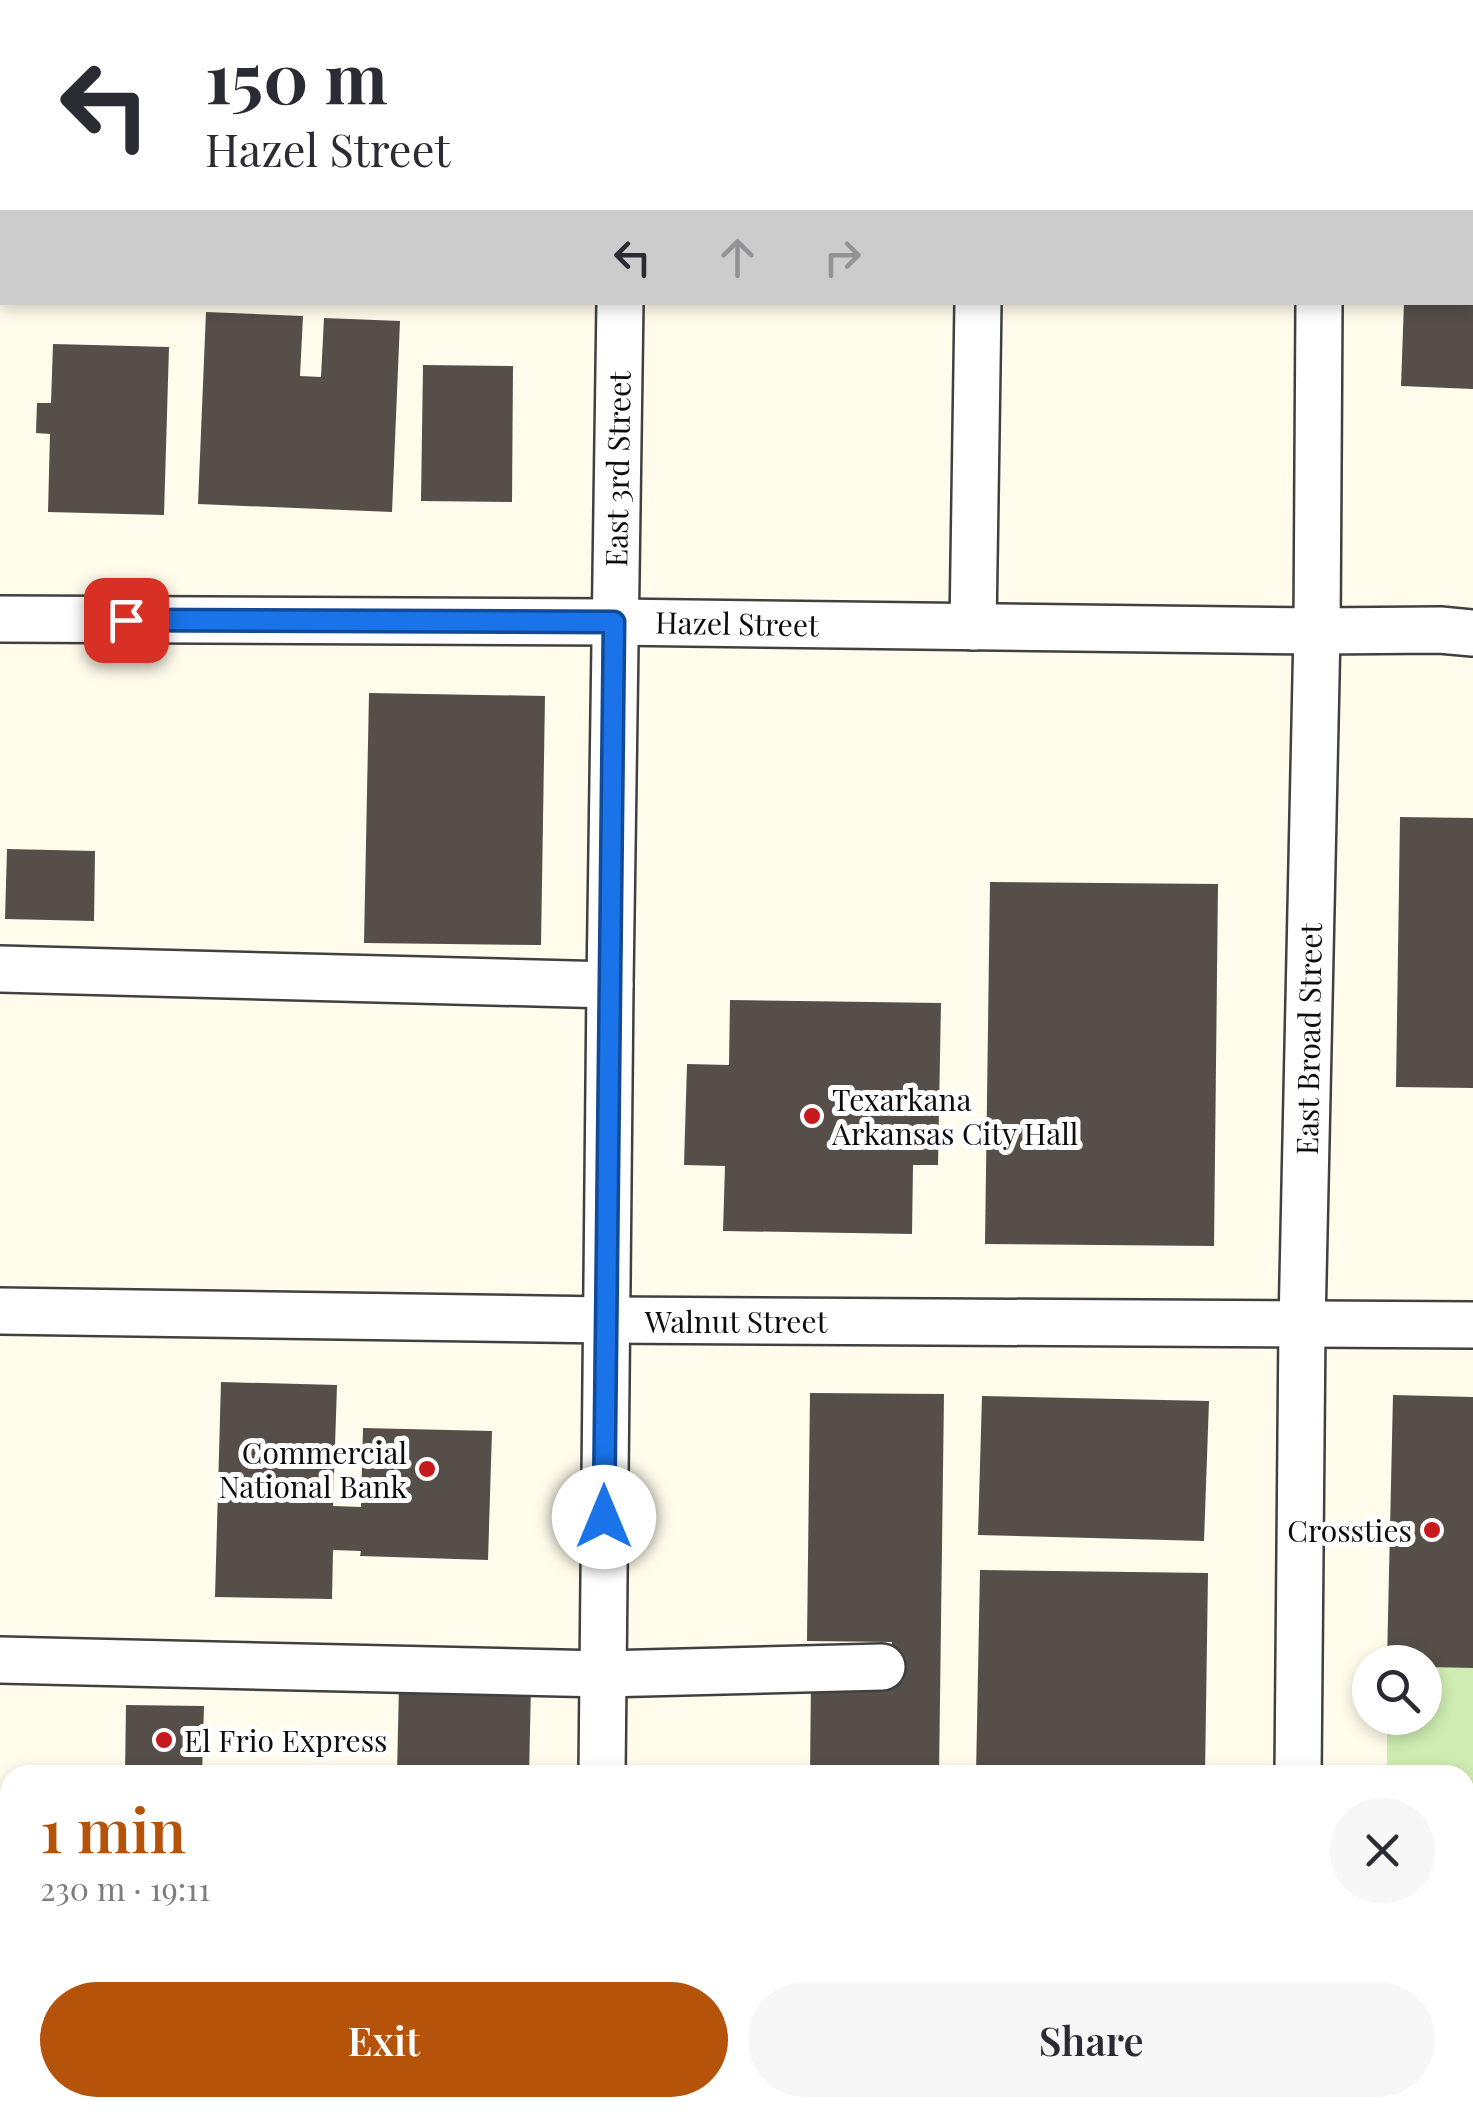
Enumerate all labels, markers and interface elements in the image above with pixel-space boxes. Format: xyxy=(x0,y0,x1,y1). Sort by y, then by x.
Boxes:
text: 150 m xyxy=(205,28,388,122)
icon: left xyxy=(40,40,170,170)
text: Hazel Street xyxy=(205,118,450,178)
icon: left xyxy=(605,230,660,285)
icon: ahead xyxy=(710,230,765,285)
icon: right xyxy=(815,230,870,285)
street label: East 3rd Street xyxy=(595,370,639,567)
pin xyxy=(84,578,169,663)
icon: arrive xyxy=(99,593,154,648)
street label: Hazel Street xyxy=(655,602,819,644)
street label: East Broad Street xyxy=(1286,922,1330,1155)
place label: Texarkana Arkansas City Hall xyxy=(831,1079,1078,1153)
marker: Texarkana Arkansas City Hall xyxy=(801,1105,823,1127)
street label: Walnut Street xyxy=(644,1301,828,1341)
place label: Commercial National Bank xyxy=(219,1432,407,1506)
marker: Commercial National Bank xyxy=(416,1458,438,1480)
position arrow xyxy=(552,1465,656,1569)
place label: Crossties xyxy=(1287,1510,1412,1550)
marker: Crossties xyxy=(1421,1519,1443,1541)
map controls xyxy=(1352,1645,1442,1735)
button: search xyxy=(1352,1645,1442,1735)
place label: El Frio Express xyxy=(184,1720,387,1760)
marker: El Frio Express xyxy=(153,1729,175,1751)
text: 1 min xyxy=(40,1788,186,1868)
button: close xyxy=(1330,1798,1435,1903)
text: 230 m · 19:11 xyxy=(40,1866,210,1909)
button: Exit xyxy=(40,1982,728,2097)
button: Share xyxy=(748,1982,1435,2097)

